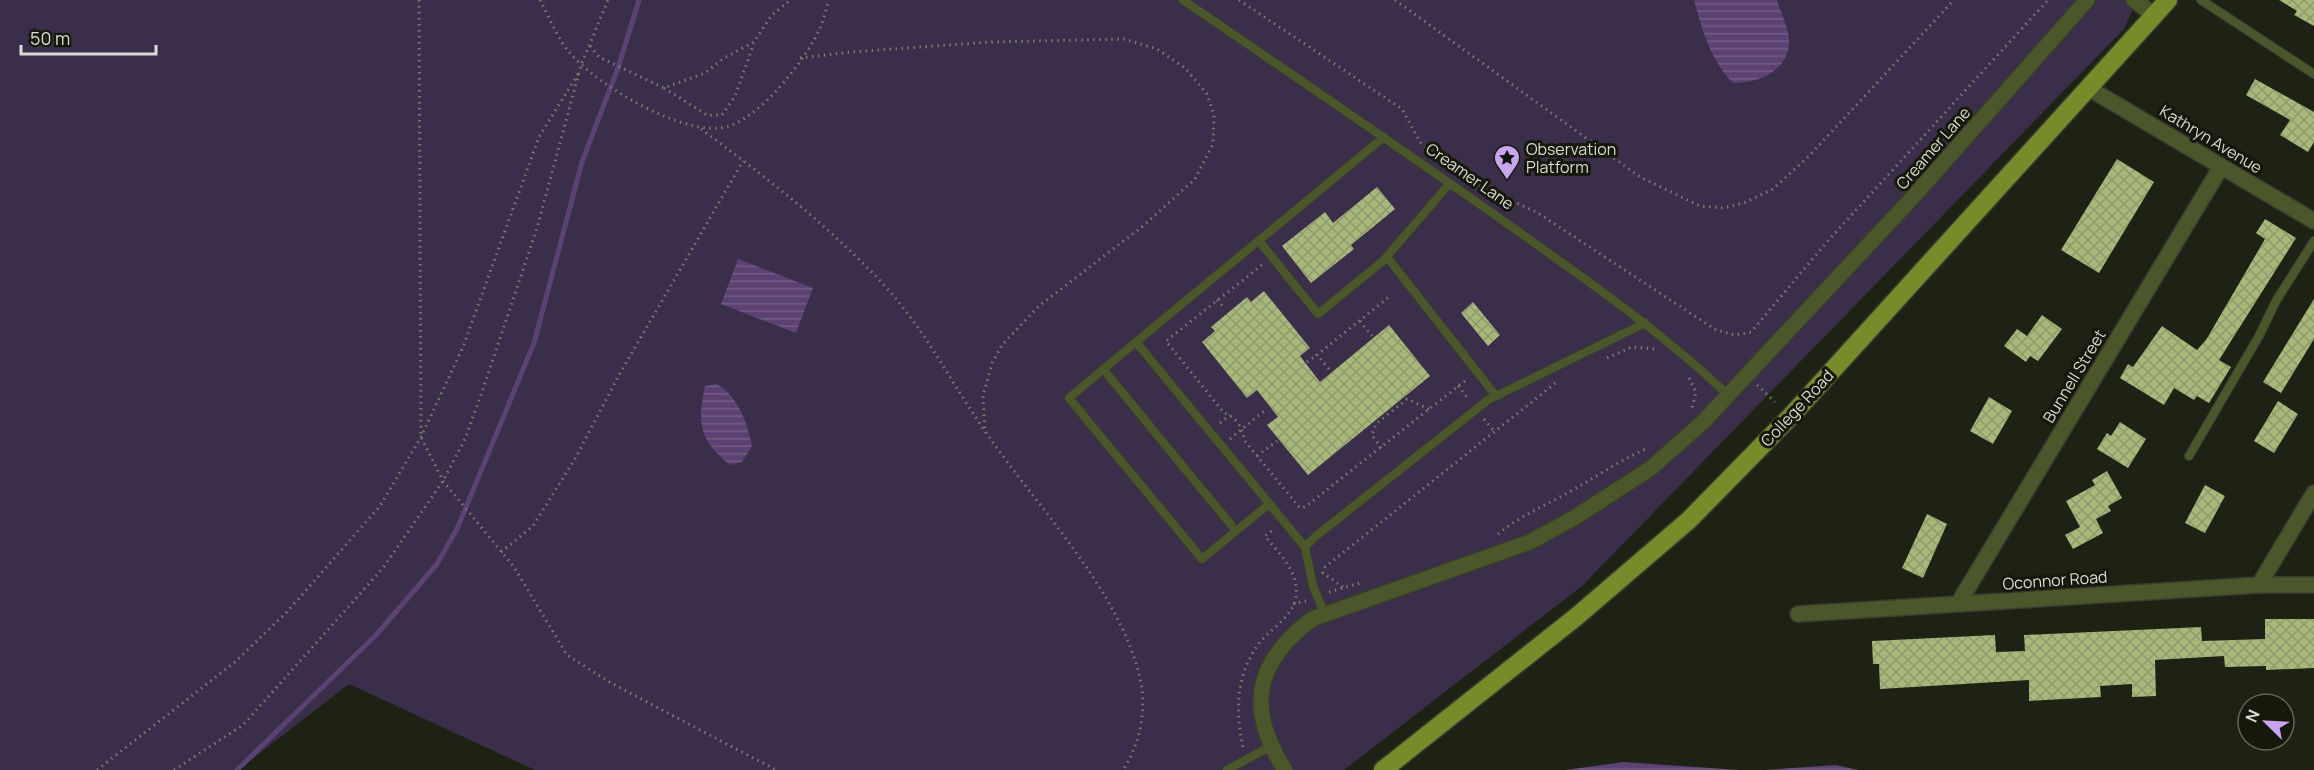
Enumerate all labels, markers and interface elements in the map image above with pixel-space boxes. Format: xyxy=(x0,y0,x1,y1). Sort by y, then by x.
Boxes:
scale bar xyxy=(21,18,156,56)
text: 50 m xyxy=(30,26,70,50)
street label: Kathryn Avenue xyxy=(2156,100,2266,178)
street label: Creamer Lane xyxy=(1891,102,1975,194)
street label: Creamer Lane xyxy=(1422,137,1518,215)
place label: Observation Platform xyxy=(1526,138,1616,178)
place icon: Observation Platform xyxy=(1492,143,1522,181)
street label: Bunnell Street xyxy=(2037,325,2111,427)
street label: College Road xyxy=(1756,365,1838,451)
street label: Oconnor Road xyxy=(2002,565,2108,595)
north arrow xyxy=(2236,692,2296,752)
text: N xyxy=(2240,706,2265,726)

